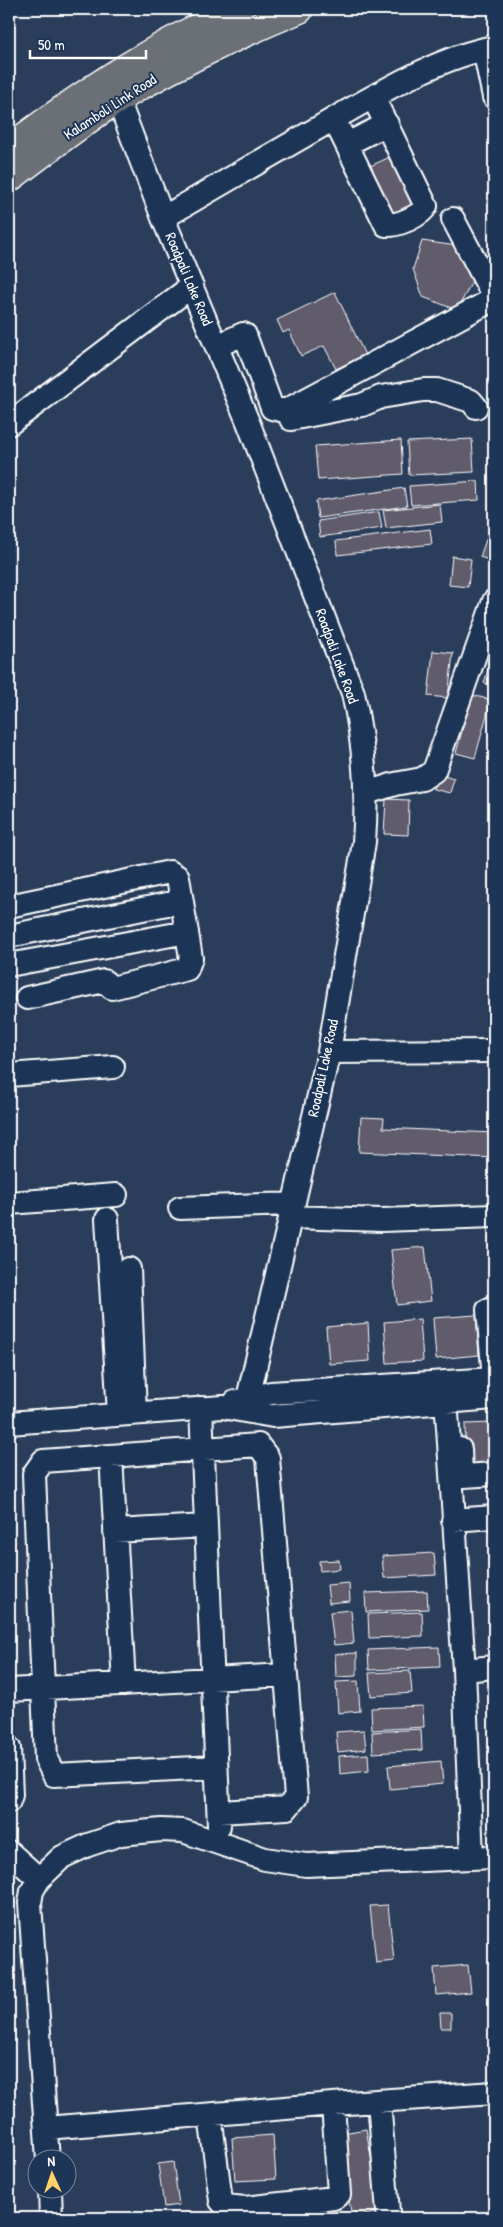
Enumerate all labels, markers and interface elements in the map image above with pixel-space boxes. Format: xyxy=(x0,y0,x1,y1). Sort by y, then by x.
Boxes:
scale bar xyxy=(30,28,146,60)
text: 50 m xyxy=(38,34,65,55)
street label: Kalamboli Link Road xyxy=(59,69,160,144)
street label: Roadpali Lake Road xyxy=(160,229,219,329)
street label: Roadpali Lake Road xyxy=(311,606,364,706)
street label: Roadpali Lake Road xyxy=(302,1017,343,1119)
north arrow xyxy=(28,2150,78,2200)
text: N xyxy=(47,2151,56,2170)

